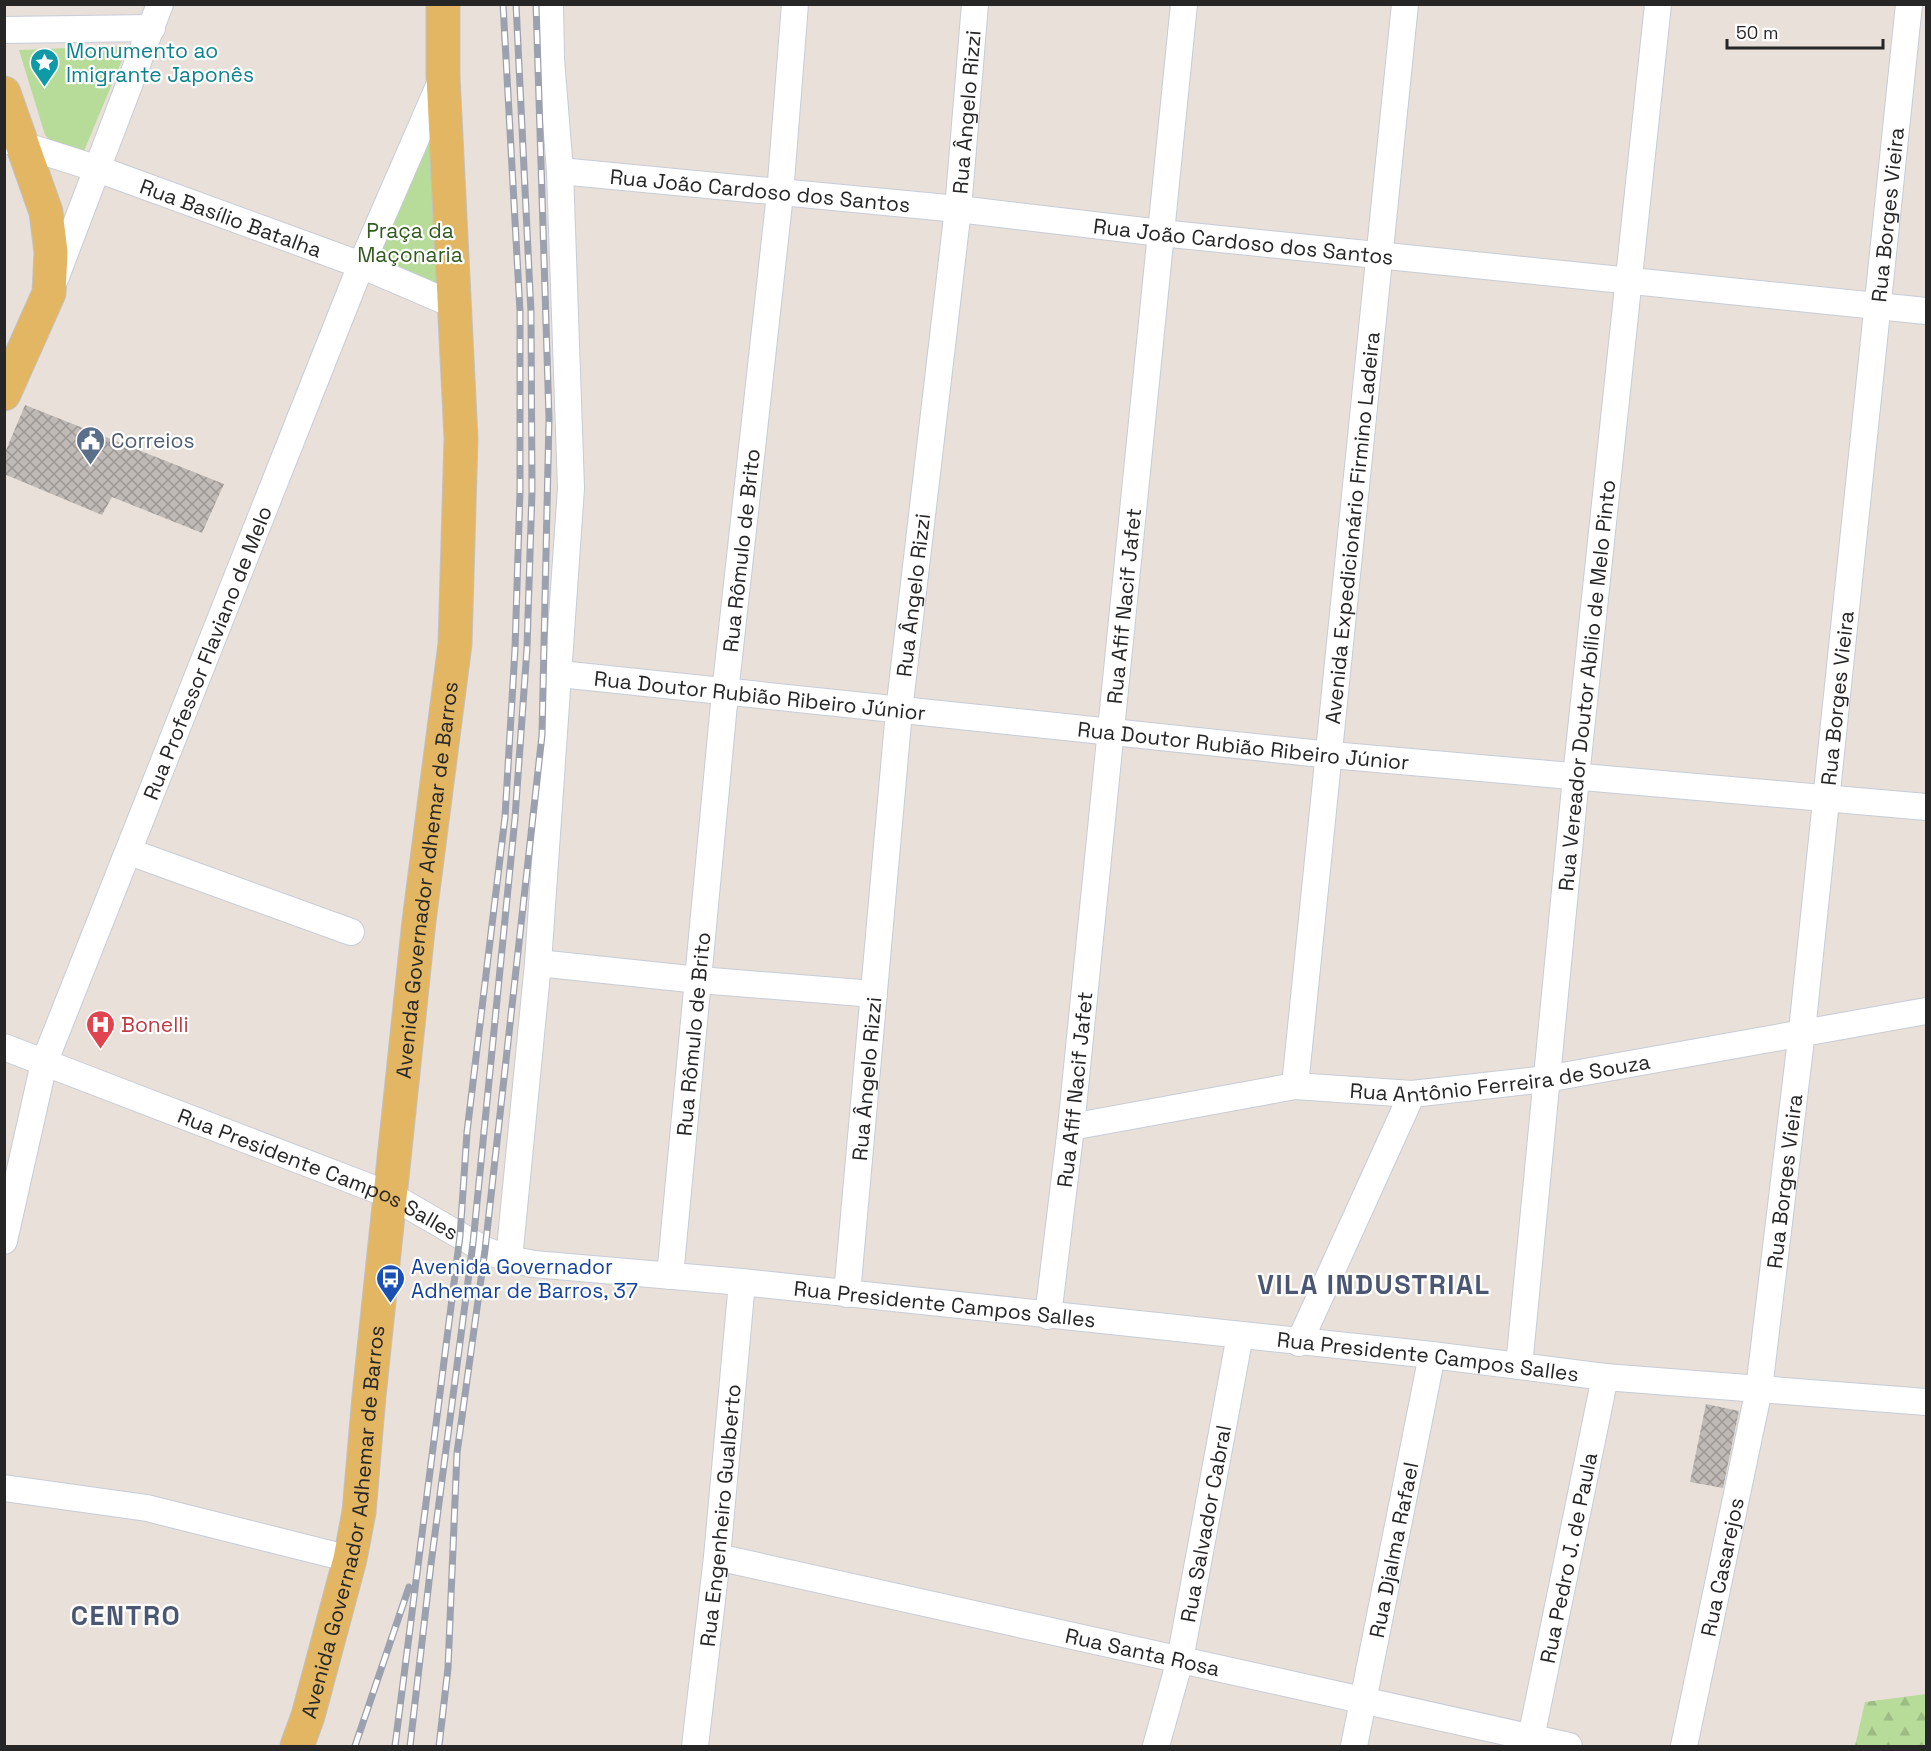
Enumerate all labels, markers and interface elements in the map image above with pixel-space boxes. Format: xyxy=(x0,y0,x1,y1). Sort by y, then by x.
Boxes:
scale bar xyxy=(1727,12,1883,50)
text: 50 m xyxy=(1736,21,1778,44)
street label: Rua Ângelo Rizzi xyxy=(946,29,986,195)
place label: Monumento ao Imigrante Japonês xyxy=(66,37,254,88)
place icon: Monumento ao Imigrante Japonês xyxy=(29,46,61,88)
street label: Rua Borges Vieira xyxy=(1865,126,1910,303)
street label: Rua João Cardoso dos Santos xyxy=(609,162,912,218)
street label: Rua Basílio Batalha xyxy=(136,172,326,263)
street label: Rua João Cardoso dos Santos xyxy=(1092,212,1395,270)
park label: Praça da Maçonaria xyxy=(357,217,463,268)
street label: Avenida Expedicionário Firmino Ladeira xyxy=(1318,330,1385,725)
public building icon: Correios xyxy=(74,424,106,466)
place label: Correios xyxy=(111,427,195,454)
street label: Rua Rômulo de Brito xyxy=(716,447,765,654)
street label: Rua Vereador Doutor Abílio de Melo Pinto xyxy=(1552,478,1621,892)
street label: Rua Professor Flaviano de Melo xyxy=(136,502,278,804)
street label: Rua Afif Nacif Jafet xyxy=(1100,507,1147,705)
street label: Rua Ângelo Rizzi xyxy=(890,512,936,678)
street label: Rua Borges Vieira xyxy=(1814,609,1859,787)
street label: Rua Doutor Rubião Ribeiro Júnior xyxy=(593,664,927,726)
street label: Avenida Governador Adhemar de Barros xyxy=(389,680,464,1080)
street label: Rua Doutor Rubião Ribeiro Júnior xyxy=(1076,715,1410,775)
street label: Rua Rômulo de Brito xyxy=(670,931,716,1137)
street label: Rua Afif Nacif Jafet xyxy=(1050,990,1098,1189)
street label: Rua Ângelo Rizzi xyxy=(845,996,887,1162)
hospital icon: Bonelli xyxy=(84,1008,116,1050)
place label: Bonelli xyxy=(121,1011,189,1038)
street label: Rua Antônio Ferreira de Souza xyxy=(1349,1047,1652,1108)
street label: Rua Borges Vieira xyxy=(1760,1093,1808,1270)
street label: Rua Presidente Campos Salles xyxy=(174,1101,464,1245)
place label: Avenida Governador Adhemar de Barros, 37 xyxy=(411,1253,638,1304)
bus stop icon: Avenida Governador Adhemar de Barros, 37 xyxy=(374,1262,406,1304)
district label: VILA INDUSTRIAL xyxy=(1257,1267,1491,1302)
street label: Rua Presidente Campos Salles xyxy=(792,1274,1097,1333)
street label: Avenida Governador Adhemar de Barros xyxy=(295,1324,390,1721)
street label: Rua Presidente Campos Salles xyxy=(1276,1325,1580,1387)
street label: Rua Engenheiro Gualberto xyxy=(693,1383,746,1648)
street label: Rua Salvador Cabral xyxy=(1174,1423,1237,1624)
street label: Rua Pedro J. de Paula xyxy=(1533,1450,1603,1666)
street label: Rua Djalma Rafael xyxy=(1362,1460,1424,1640)
street label: Rua Casarejos xyxy=(1694,1495,1749,1639)
district label: CENTRO xyxy=(71,1598,181,1633)
street label: Rua Santa Rosa xyxy=(1063,1621,1222,1682)

